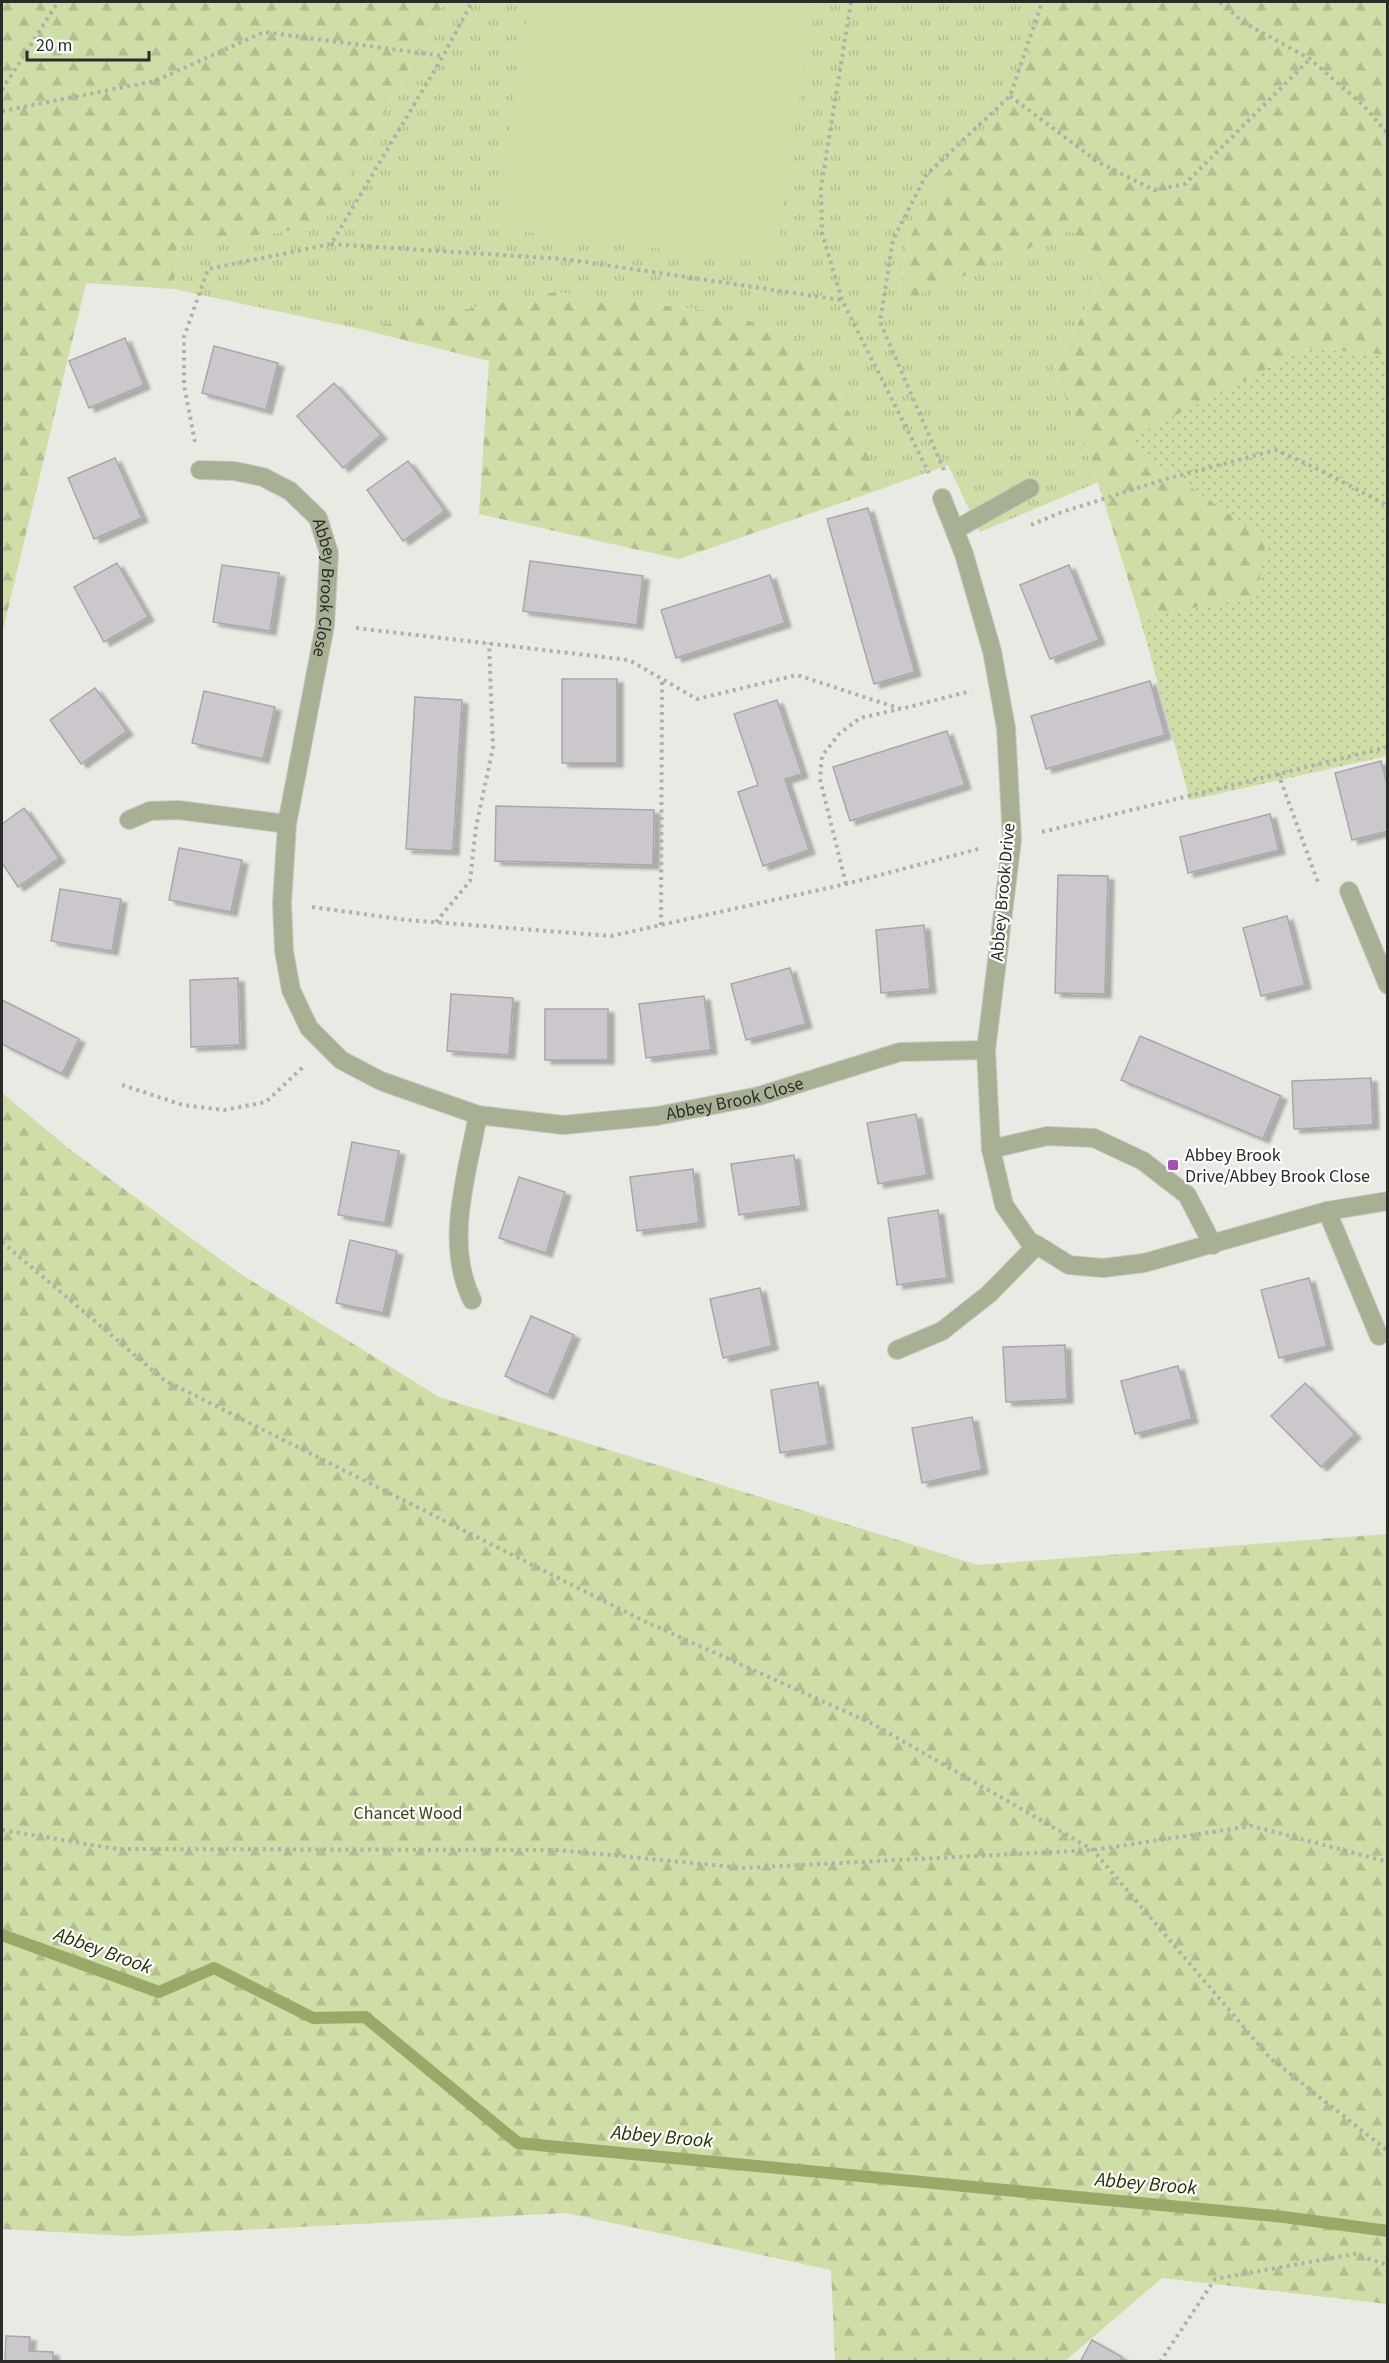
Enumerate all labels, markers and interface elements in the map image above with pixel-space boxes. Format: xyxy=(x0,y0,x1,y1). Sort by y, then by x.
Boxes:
scale bar xyxy=(27,24,148,62)
text: 20 m xyxy=(36,33,72,58)
street label: Abbey Brook Close xyxy=(306,515,342,659)
street label: Abbey Brook Drive xyxy=(985,822,1021,962)
street label: Abbey Brook Close xyxy=(664,1070,807,1126)
place label: Abbey Brook Drive/Abbey Brook Close xyxy=(1185,1143,1370,1189)
marker: Abbey Brook Drive/Abbey Brook Close xyxy=(1166,1158,1180,1172)
park label: Chancet Wood xyxy=(354,1801,462,1826)
water label: Abbey Brook xyxy=(48,1920,156,1982)
water label: Abbey Brook xyxy=(608,2118,715,2155)
water label: Abbey Brook xyxy=(1092,2165,1199,2202)

